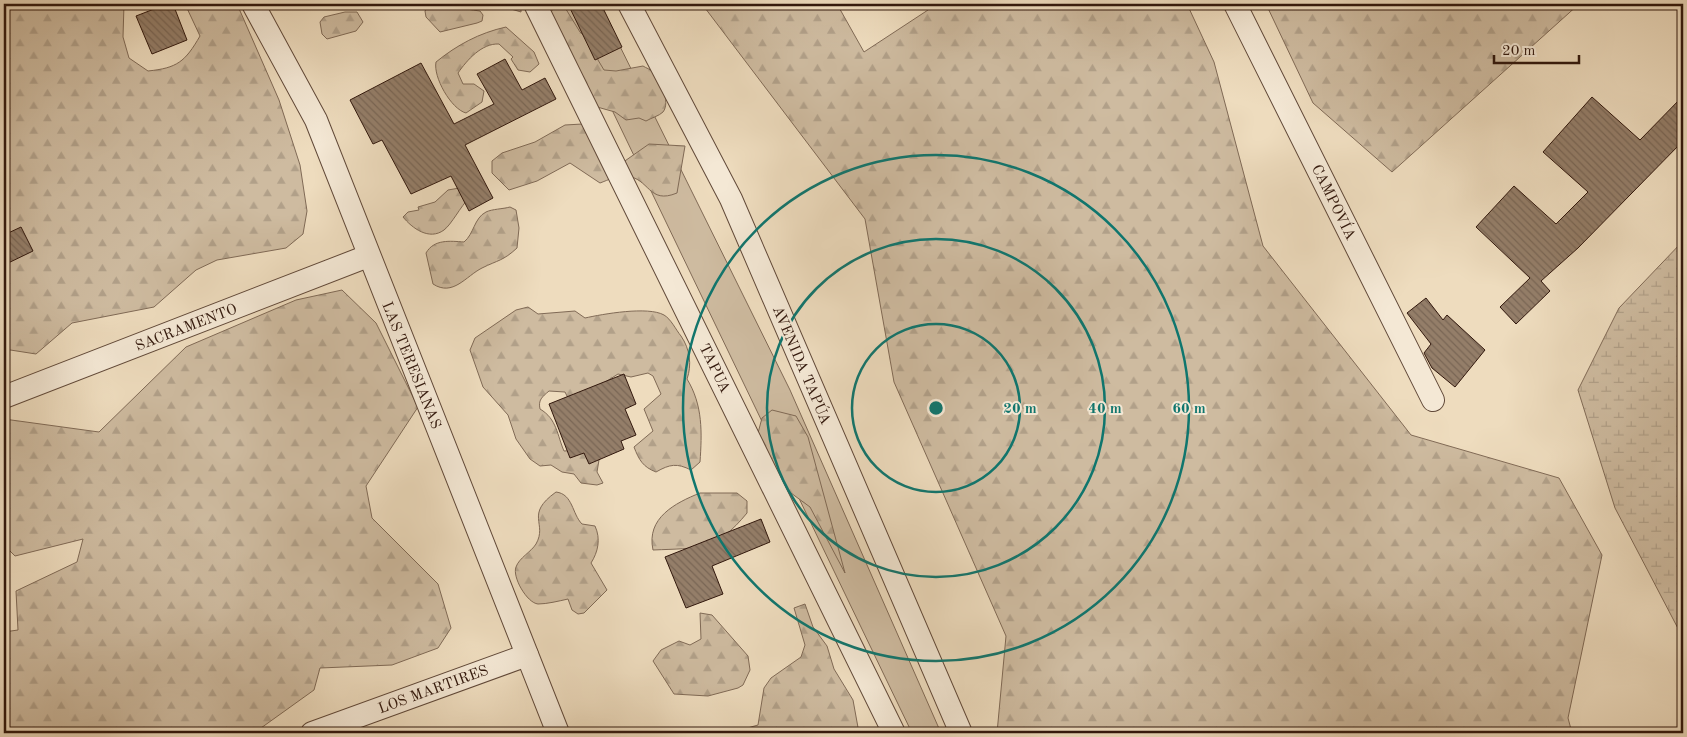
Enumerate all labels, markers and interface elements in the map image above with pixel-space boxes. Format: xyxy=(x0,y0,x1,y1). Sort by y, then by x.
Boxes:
scale bar xyxy=(1494,32,1580,64)
text: 20 m xyxy=(1502,44,1536,59)
street label: CAMPOVÍA xyxy=(1308,161,1360,243)
street label: LAS TERESIANAS xyxy=(378,300,443,431)
street label: SACRAMENTO xyxy=(134,302,239,355)
street label: AVENIDA TAPÚA xyxy=(769,302,836,428)
street label: TAPUA xyxy=(695,342,732,396)
centre of rings xyxy=(927,399,945,417)
text: 20 m xyxy=(1003,402,1037,417)
text: 40 m xyxy=(1088,402,1122,417)
text: 60 m xyxy=(1172,402,1206,417)
street label: LOS MARTIRES xyxy=(377,664,491,717)

